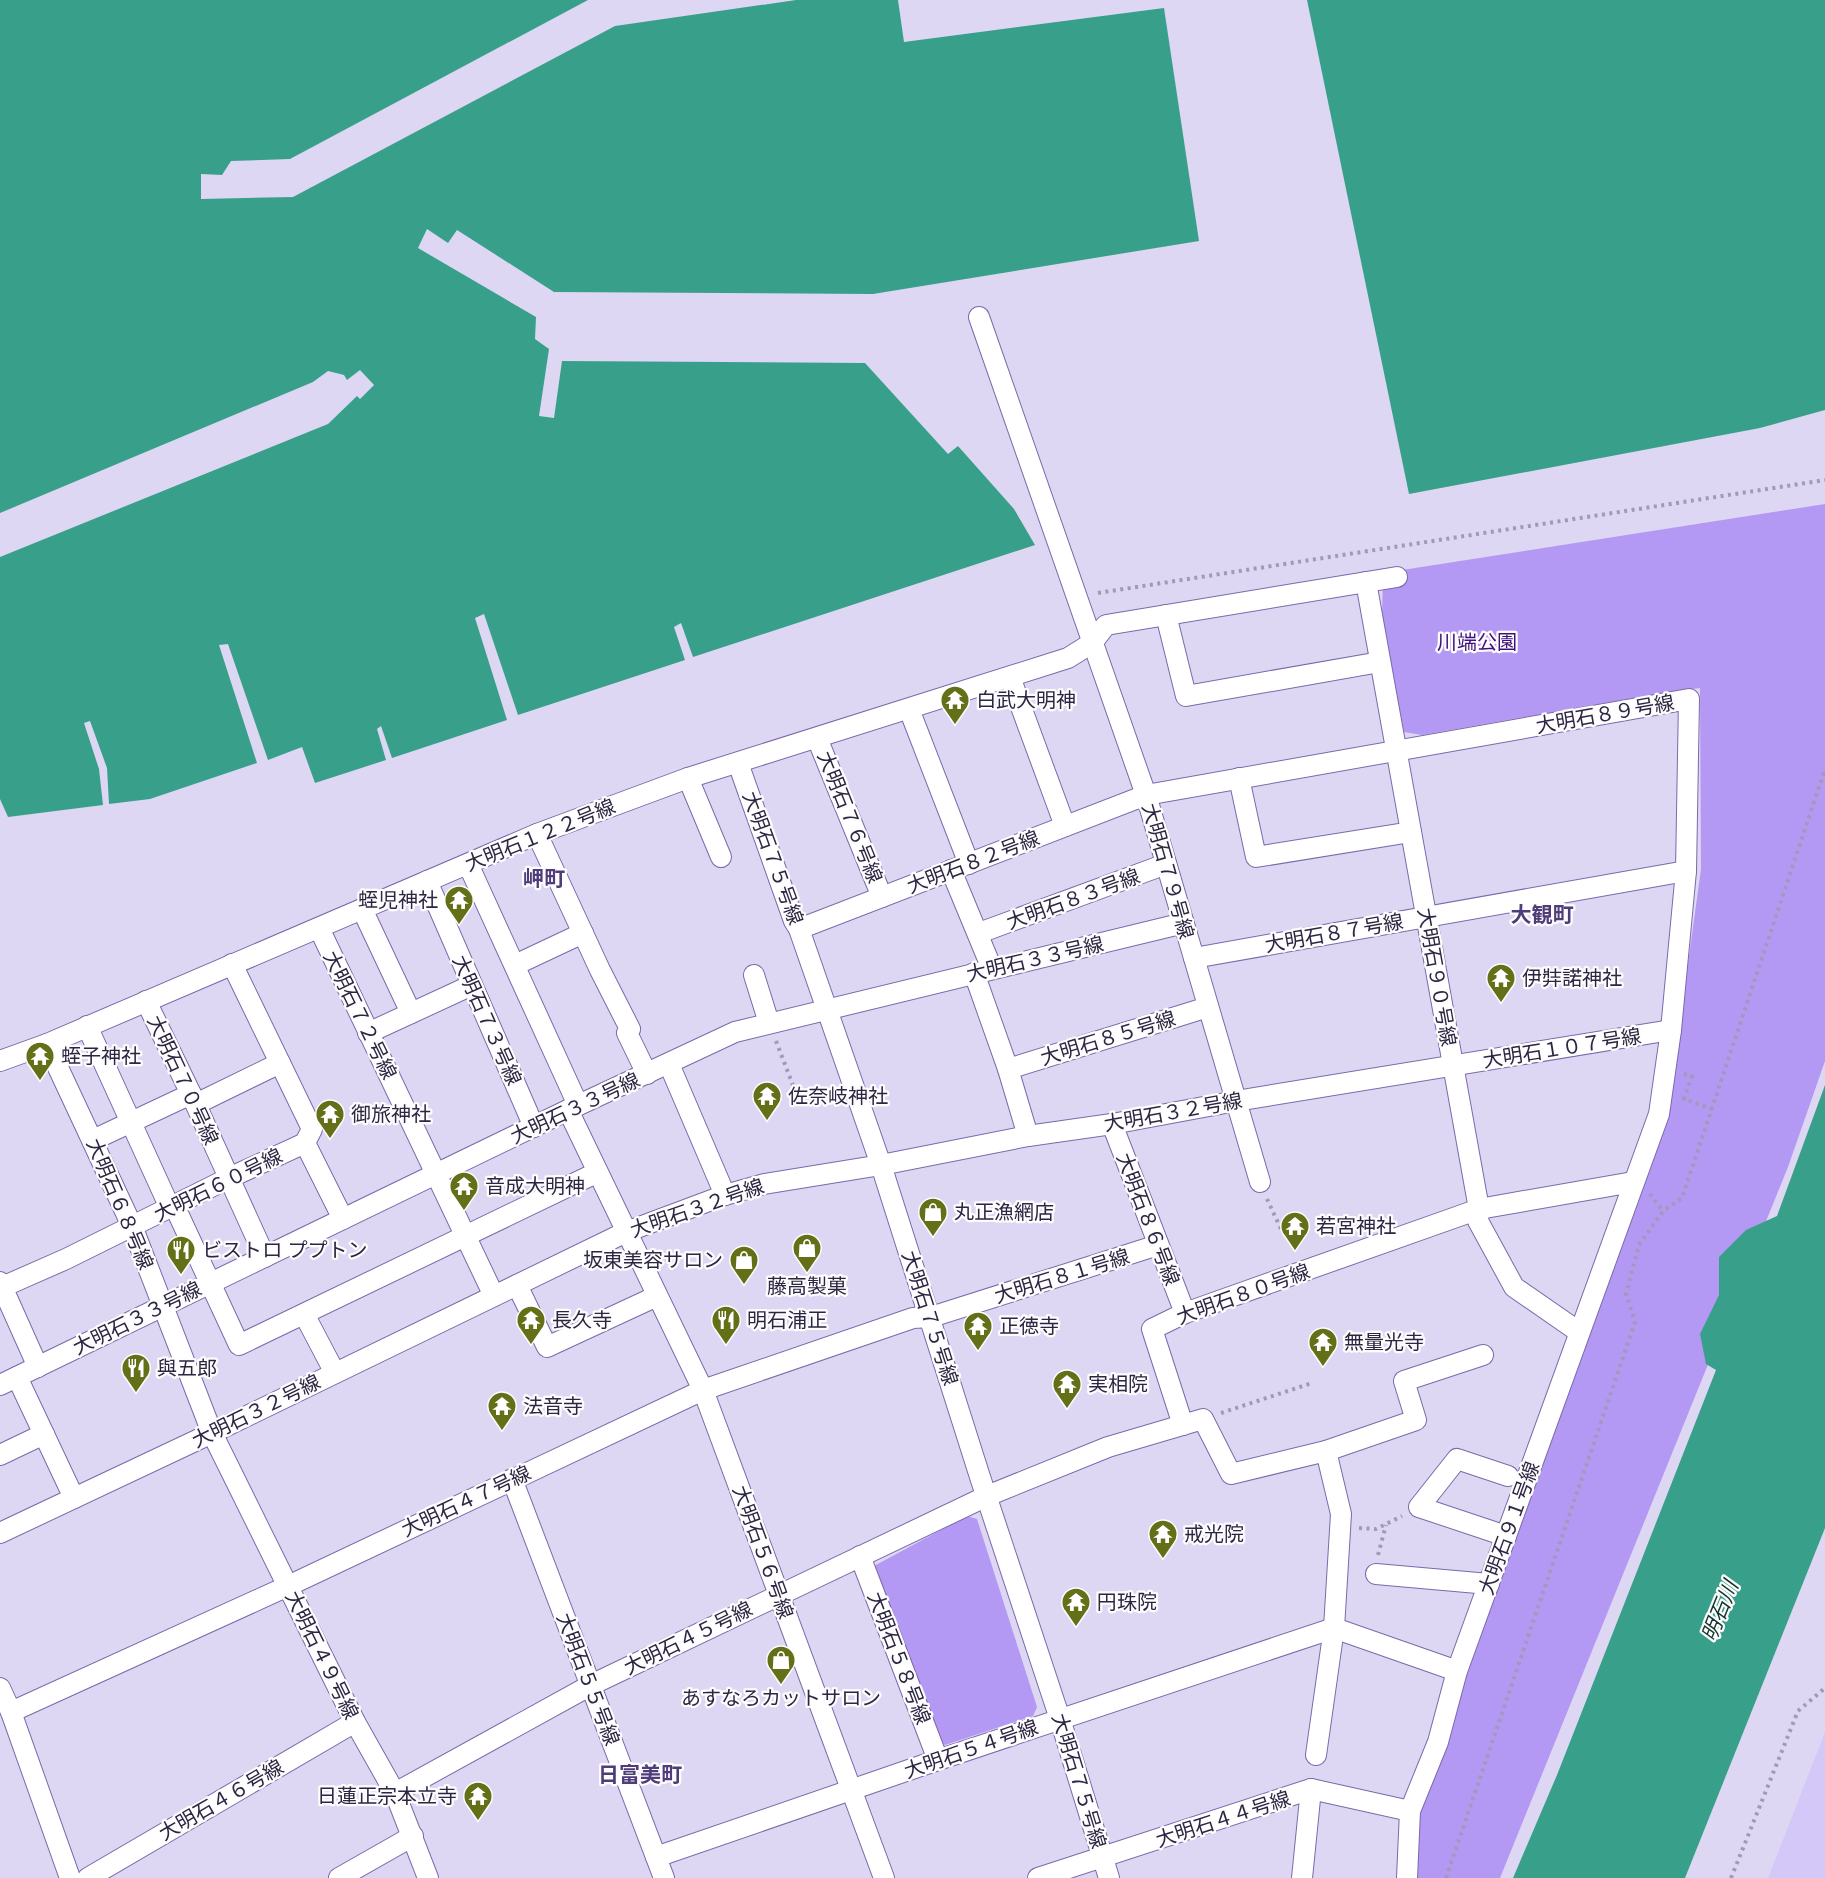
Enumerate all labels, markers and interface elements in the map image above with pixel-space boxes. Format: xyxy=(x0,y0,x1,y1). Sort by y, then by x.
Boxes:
park label: 川端公園 xyxy=(1437,630,1517,654)
temple icon: 白武大明神 xyxy=(939,684,971,726)
place label: 白武大明神 xyxy=(976,688,1076,712)
street label: 大明石８９号線 xyxy=(1534,690,1676,738)
street label: 大明石７６号線 xyxy=(813,748,887,886)
street label: 大明石７５号線 xyxy=(738,788,808,928)
street label: 大明石１２２号線 xyxy=(461,794,619,876)
street label: 大明石７９号線 xyxy=(1137,800,1199,942)
street label: 大明石８２号線 xyxy=(903,826,1043,898)
street label: 大明石８３号線 xyxy=(1003,864,1143,934)
district label: 岬町 xyxy=(523,866,565,891)
temple icon: 蛭児神社 xyxy=(443,884,475,926)
place label: 蛭児神社 xyxy=(358,888,438,912)
district label: 大観町 xyxy=(1511,902,1574,927)
street label: 大明石９０号線 xyxy=(1413,906,1461,1048)
street label: 大明石８７号線 xyxy=(1263,909,1405,957)
street label: 大明石３３号線 xyxy=(964,932,1106,986)
street label: 大明石７２号線 xyxy=(319,947,401,1083)
street label: 大明石７３号線 xyxy=(448,951,526,1089)
temple icon: 伊弉諾神社 xyxy=(1485,962,1517,1004)
place label: 伊弉諾神社 xyxy=(1522,966,1622,990)
street label: 大明石８５号線 xyxy=(1038,1006,1178,1070)
street label: 大明石７０号線 xyxy=(143,1011,223,1149)
street label: 大明石１０７号線 xyxy=(1481,1024,1643,1072)
temple icon: 蛭子神社 xyxy=(24,1040,56,1082)
place label: 蛭子神社 xyxy=(61,1044,141,1068)
street label: 大明石３３号線 xyxy=(506,1068,644,1148)
temple icon: 佐奈岐神社 xyxy=(751,1080,783,1122)
place label: 佐奈岐神社 xyxy=(788,1084,888,1108)
street label: 大明石３２号線 xyxy=(1102,1088,1244,1136)
temple icon: 御旅神社 xyxy=(314,1098,346,1140)
place label: 御旅神社 xyxy=(351,1102,431,1126)
street label: 大明石６８号線 xyxy=(82,1135,158,1273)
street label: 大明石６０号線 xyxy=(150,1144,286,1226)
street label: 大明石８６号線 xyxy=(1112,1149,1184,1289)
temple icon: 音成大明神 xyxy=(448,1170,480,1212)
place label: 音成大明神 xyxy=(485,1174,585,1198)
street label: 大明石３２号線 xyxy=(627,1174,767,1242)
shop icon: 丸正漁網店 xyxy=(917,1196,949,1238)
place label: 丸正漁網店 xyxy=(954,1200,1054,1224)
temple icon: 若宮神社 xyxy=(1279,1210,1311,1252)
place label: 若宮神社 xyxy=(1316,1214,1396,1238)
shop icon: 藤高製菓 xyxy=(791,1232,823,1274)
restaurant icon: ビストロ ププトン xyxy=(165,1234,197,1276)
place label: ビストロ ププトン xyxy=(202,1238,368,1262)
shop icon: 坂東美容サロン xyxy=(728,1244,760,1286)
street label: 大明石８１号線 xyxy=(992,1244,1132,1308)
place label: 坂東美容サロン xyxy=(583,1248,723,1272)
street label: 大明石７５号線 xyxy=(897,1248,963,1388)
street label: 大明石８０号線 xyxy=(1173,1259,1313,1329)
place label: 藤高製菓 xyxy=(767,1274,847,1298)
street label: 大明石３３号線 xyxy=(69,1277,205,1359)
temple icon: 長久寺 xyxy=(515,1304,547,1346)
restaurant icon: 明石浦正 xyxy=(710,1304,742,1346)
place label: 長久寺 xyxy=(552,1308,612,1332)
place label: 明石浦正 xyxy=(747,1308,827,1332)
temple icon: 正徳寺 xyxy=(962,1310,994,1352)
place label: 正徳寺 xyxy=(999,1314,1059,1338)
temple icon: 無量光寺 xyxy=(1307,1326,1339,1368)
place label: 無量光寺 xyxy=(1344,1330,1424,1354)
restaurant icon: 與五郎 xyxy=(120,1352,152,1394)
place label: 與五郎 xyxy=(157,1356,217,1380)
temple icon: 実相院 xyxy=(1051,1368,1083,1410)
street label: 大明石３２号線 xyxy=(188,1370,324,1452)
place label: 実相院 xyxy=(1088,1372,1148,1396)
temple icon: 法音寺 xyxy=(486,1390,518,1432)
place label: 法音寺 xyxy=(523,1394,583,1418)
street label: 大明石９１号線 xyxy=(1474,1458,1544,1598)
street label: 大明石４７号線 xyxy=(397,1461,535,1541)
street label: 大明石５６号線 xyxy=(728,1482,798,1622)
temple icon: 戒光院 xyxy=(1147,1518,1179,1560)
place label: 戒光院 xyxy=(1184,1522,1244,1546)
water label: 明石川 xyxy=(1696,1575,1744,1645)
temple icon: 円珠院 xyxy=(1060,1586,1092,1628)
street label: 大明石４９号線 xyxy=(281,1587,363,1723)
street label: 大明石５８号線 xyxy=(863,1588,935,1728)
place label: 円珠院 xyxy=(1097,1590,1157,1614)
street label: 大明石４５号線 xyxy=(620,1597,756,1679)
street label: 大明石５５号線 xyxy=(552,1609,624,1749)
shop icon: あすなろカットサロン xyxy=(765,1644,797,1686)
place label: あすなろカットサロン xyxy=(681,1686,881,1710)
street label: 大明石７５号線 xyxy=(1047,1711,1111,1851)
street label: 大明石５４号線 xyxy=(901,1715,1041,1783)
street label: 大明石４６号線 xyxy=(154,1755,288,1845)
district label: 日富美町 xyxy=(598,1762,682,1787)
temple icon: 日蓮正宗本立寺 xyxy=(462,1780,494,1822)
place label: 日蓮正宗本立寺 xyxy=(317,1784,457,1808)
street label: 大明石４４号線 xyxy=(1153,1786,1293,1852)

